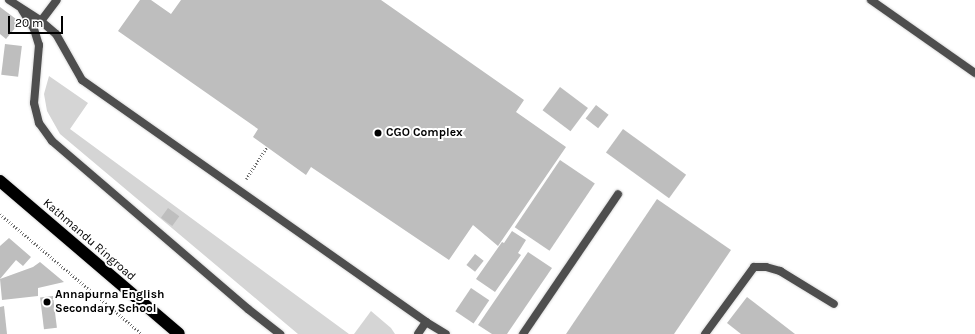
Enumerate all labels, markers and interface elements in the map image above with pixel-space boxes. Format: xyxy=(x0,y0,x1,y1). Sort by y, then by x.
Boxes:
scale bar xyxy=(10,8,65,34)
text: 20 m xyxy=(15,16,43,30)
place label: CGO Complex xyxy=(386,126,463,140)
marker: CGO Complex xyxy=(373,128,383,138)
street label: Kathmandu Ringroad xyxy=(40,196,138,284)
place label: Annapurna English Secondary School xyxy=(55,288,164,316)
marker: Annapurna English Secondary School xyxy=(42,297,52,307)

